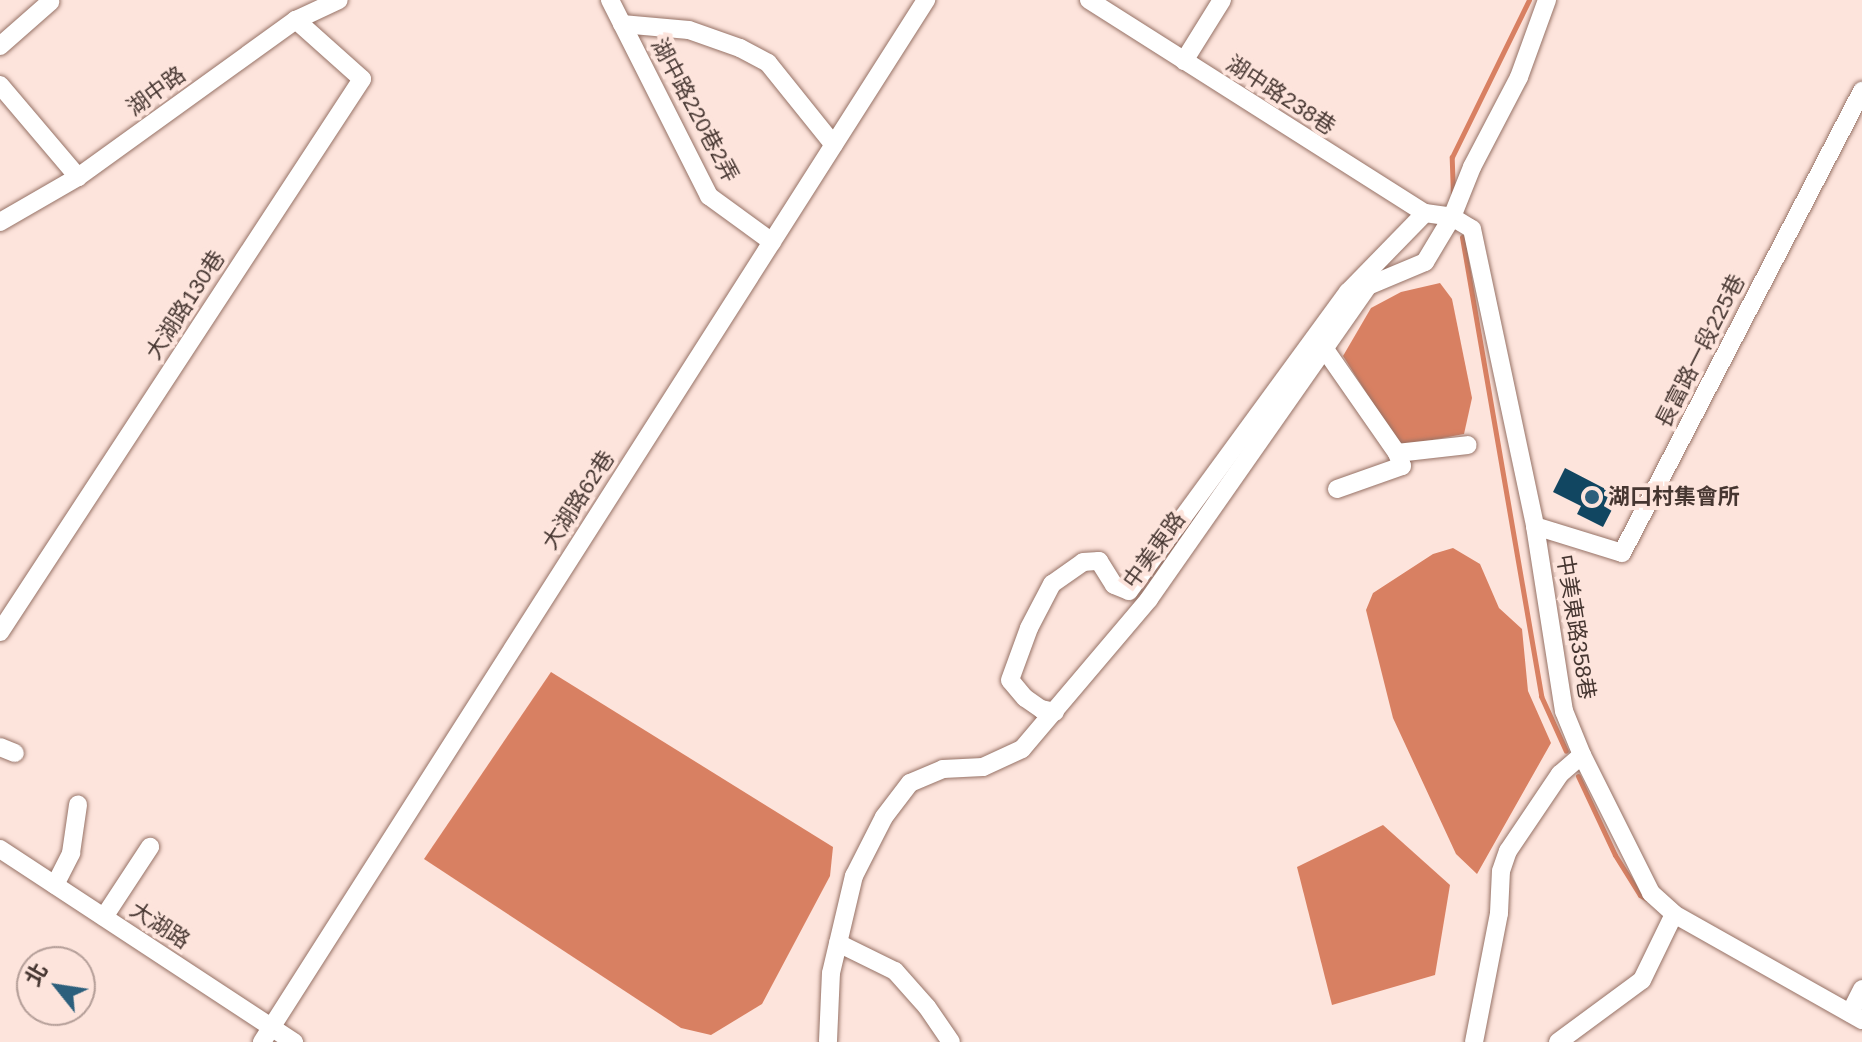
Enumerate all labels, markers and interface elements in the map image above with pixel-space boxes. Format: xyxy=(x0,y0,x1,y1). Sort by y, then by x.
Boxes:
street label: 湖中路220巷2弄 xyxy=(646,34,744,186)
street label: 湖中路238巷 xyxy=(1222,50,1340,140)
street label: 湖中路 xyxy=(122,61,190,121)
street label: 大湖路130巷 xyxy=(140,246,230,364)
street label: 長富路一段225巷 xyxy=(1650,270,1750,432)
street label: 大湖路62巷 xyxy=(536,446,620,554)
place label: 湖口村集會所 xyxy=(1608,484,1740,510)
marker: 湖口村集會所 xyxy=(1583,488,1601,506)
street label: 中美東路 xyxy=(1117,507,1191,593)
street label: 中美東路358巷 xyxy=(1551,552,1601,702)
street label: 大湖路 xyxy=(125,896,195,954)
north arrow xyxy=(16,946,96,1026)
text: 北 xyxy=(20,959,53,991)

